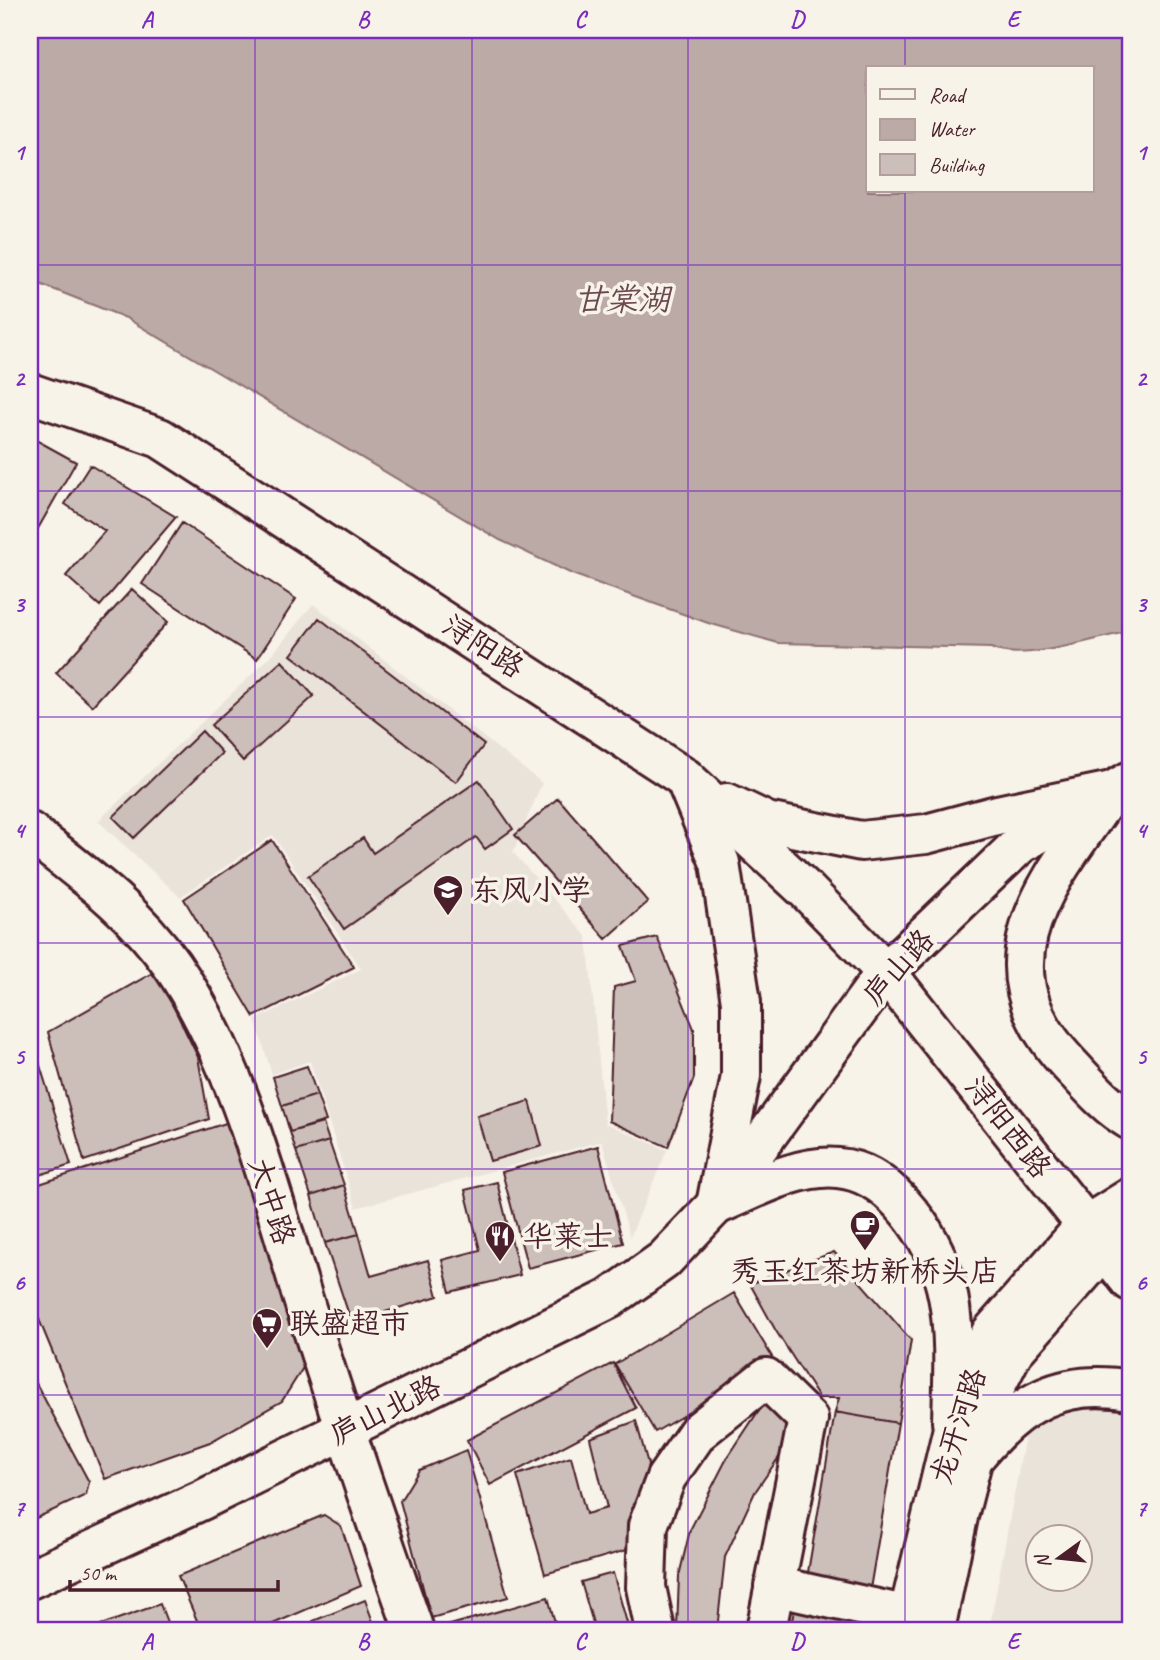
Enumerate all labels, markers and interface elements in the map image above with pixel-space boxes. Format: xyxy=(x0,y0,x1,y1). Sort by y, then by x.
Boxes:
text: A xyxy=(141,5,155,34)
text: B xyxy=(357,5,371,34)
text: C xyxy=(575,5,589,34)
text: D xyxy=(790,5,806,34)
text: E xyxy=(1007,5,1023,34)
legend xyxy=(866,66,1094,192)
text: Road xyxy=(929,82,968,108)
text: Water xyxy=(929,116,976,142)
text: 1 xyxy=(14,138,27,167)
text: 1 xyxy=(1136,138,1149,167)
text: Building xyxy=(929,152,986,178)
water label: 甘棠湖 xyxy=(574,279,673,320)
text: 2 xyxy=(14,364,27,393)
text: 2 xyxy=(1136,364,1149,393)
text: 3 xyxy=(14,590,27,619)
text: 3 xyxy=(1136,590,1149,619)
street label: 浔阳路 xyxy=(435,606,531,686)
text: 4 xyxy=(14,816,27,845)
text: 4 xyxy=(1136,816,1149,845)
place label: 东风小学 xyxy=(471,871,591,909)
school or university icon: 东风小学 xyxy=(431,873,465,917)
street label: 庐山路 xyxy=(854,921,942,1013)
text: 5 xyxy=(14,1042,26,1071)
text: 5 xyxy=(1136,1042,1148,1071)
street label: 浔阳西路 xyxy=(956,1068,1060,1186)
street label: 大中路 xyxy=(240,1152,304,1250)
cafe icon: 秀玉红茶坊新桥头店 xyxy=(848,1208,882,1252)
place label: 华莱士 xyxy=(523,1217,613,1255)
restaurant icon: 华莱士 xyxy=(483,1219,517,1263)
place label: 秀玉红茶坊新桥头店 xyxy=(730,1252,1000,1290)
text: 6 xyxy=(14,1268,27,1297)
text: 6 xyxy=(1136,1268,1149,1297)
place label: 联盛超市 xyxy=(290,1304,410,1342)
supermarket icon: 联盛超市 xyxy=(250,1306,284,1350)
street label: 龙开河路 xyxy=(921,1363,995,1489)
street label: 庐山北路 xyxy=(323,1367,447,1453)
text: 7 xyxy=(14,1494,27,1523)
text: 7 xyxy=(1136,1494,1149,1523)
north arrow xyxy=(1024,1524,1094,1594)
scale bar xyxy=(70,1548,278,1592)
text: N xyxy=(1030,1550,1057,1571)
text: 50 m xyxy=(80,1560,118,1586)
text: A xyxy=(141,1627,155,1656)
text: B xyxy=(357,1627,371,1656)
text: C xyxy=(575,1627,589,1656)
text: D xyxy=(790,1627,806,1656)
text: E xyxy=(1007,1627,1023,1656)

